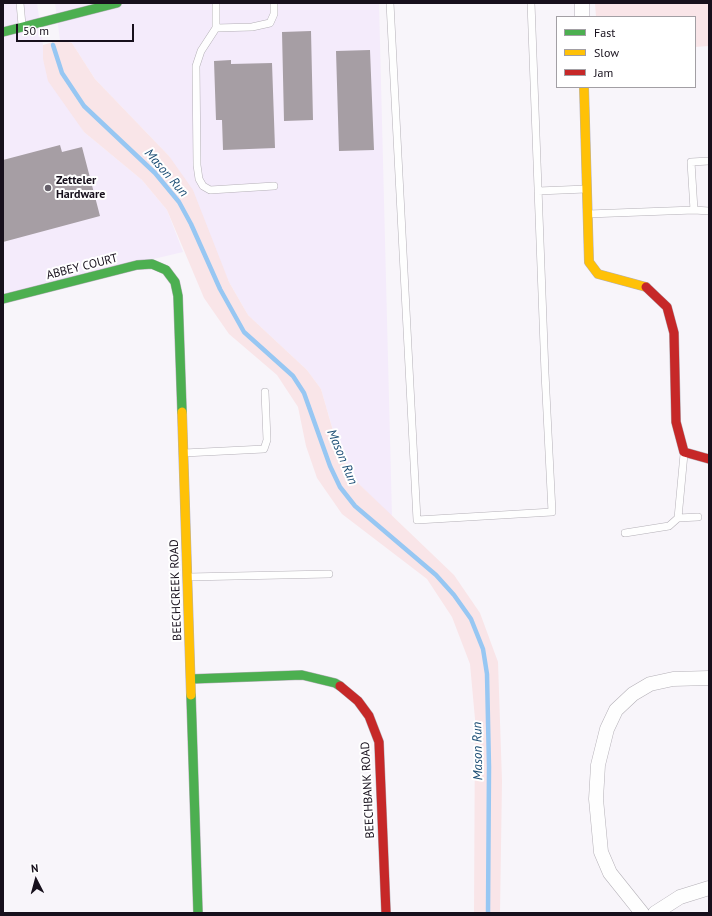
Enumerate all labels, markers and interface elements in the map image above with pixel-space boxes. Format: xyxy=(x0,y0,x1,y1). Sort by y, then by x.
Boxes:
scale bar xyxy=(18,16,136,42)
legend xyxy=(556,16,696,88)
text: 50 m xyxy=(23,23,49,38)
text: Fast xyxy=(594,25,615,40)
text: Slow xyxy=(594,45,619,60)
text: Jam xyxy=(594,65,613,80)
water label: Mason Run xyxy=(141,146,191,200)
place label: Zetteler Hardware xyxy=(56,174,105,202)
marker: Zetteler Hardware xyxy=(43,183,53,193)
street label: ABBEY COURT xyxy=(45,251,119,283)
water label: Mason Run xyxy=(323,427,361,487)
street label: BEECHCREEK ROAD xyxy=(167,539,185,641)
water label: Mason Run xyxy=(470,722,486,780)
street label: BEECHBANK ROAD xyxy=(358,741,378,839)
north arrow xyxy=(16,860,56,900)
text: N xyxy=(30,861,39,875)

